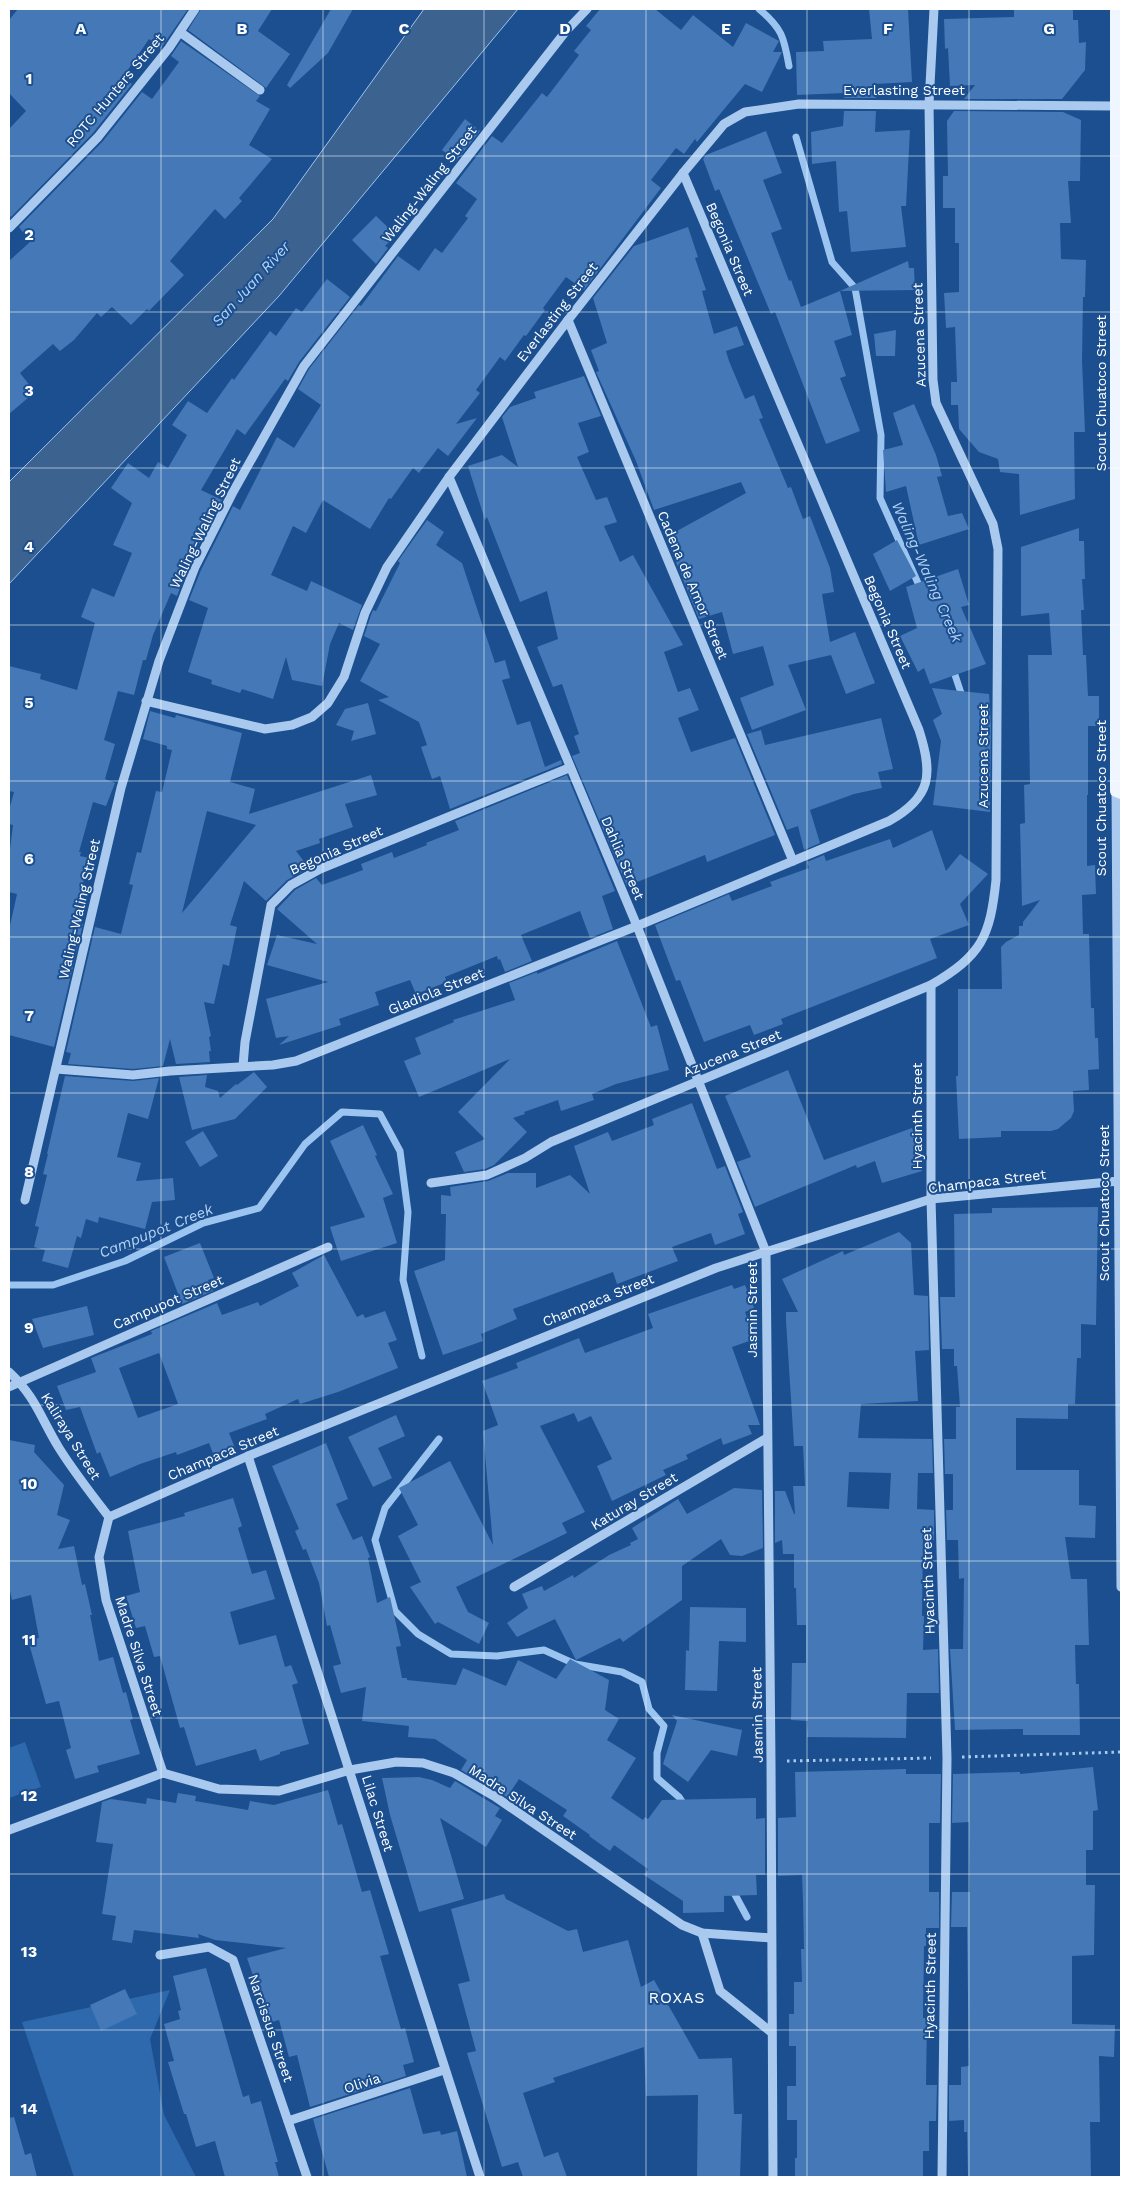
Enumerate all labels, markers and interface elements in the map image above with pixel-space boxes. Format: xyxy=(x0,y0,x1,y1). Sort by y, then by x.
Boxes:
text: A xyxy=(76,19,87,38)
text: B xyxy=(237,19,248,38)
text: C xyxy=(399,19,410,38)
text: D xyxy=(559,19,571,38)
text: E xyxy=(721,19,731,38)
text: F xyxy=(883,19,893,38)
text: G xyxy=(1043,19,1055,38)
street label: ROTC Hunters Street xyxy=(63,30,167,150)
text: 1 xyxy=(26,69,32,88)
street label: Everlasting Street xyxy=(843,82,965,98)
street label: Waling-Waling Street xyxy=(379,122,480,245)
street label: Begonia Street xyxy=(703,200,757,298)
text: 2 xyxy=(24,225,34,244)
water label: San Juan River xyxy=(208,237,295,330)
street label: Everlasting Street xyxy=(513,259,601,365)
street label: Azucena Street xyxy=(909,282,929,387)
street label: Scout Chuatoco Street xyxy=(1093,315,1109,471)
text: 3 xyxy=(24,381,34,400)
street label: Waling-Waling Street xyxy=(166,455,244,591)
water label: Waling-Waling Creek xyxy=(888,499,966,646)
street label: Cadena de Amor Street xyxy=(654,508,732,662)
text: 4 xyxy=(24,537,34,556)
street label: Begonia Street xyxy=(861,573,915,671)
text: 5 xyxy=(24,693,34,712)
street label: Azucena Street xyxy=(975,704,991,808)
street label: Scout Chuatoco Street xyxy=(1093,720,1109,876)
street label: Dahlia Street xyxy=(598,814,648,902)
street label: Begonia Street xyxy=(287,822,385,878)
street label: Waling-Waling Street xyxy=(55,837,103,981)
text: 6 xyxy=(24,849,34,868)
street label: Gladiola Street xyxy=(386,964,486,1018)
text: 7 xyxy=(24,1006,34,1025)
street label: Azucena Street xyxy=(681,1026,784,1080)
street label: Hyacinth Street xyxy=(909,1062,925,1169)
street label: Scout Chuatoco Street xyxy=(1096,1125,1112,1281)
text: 8 xyxy=(24,1162,34,1181)
street label: Champaca Street xyxy=(927,1166,1047,1196)
water label: Campupot Creek xyxy=(96,1200,216,1262)
street label: Jasmin Street xyxy=(744,1262,760,1358)
street label: Champaca Street xyxy=(540,1270,656,1330)
street label: Campupot Street xyxy=(111,1272,226,1332)
text: 9 xyxy=(24,1318,34,1337)
street label: Kaliraya Street xyxy=(38,1390,104,1483)
street label: Champaca Street xyxy=(165,1422,281,1484)
street label: Katuray Street xyxy=(588,1469,680,1533)
text: 10 xyxy=(20,1474,38,1493)
street label: Hyacinth Street xyxy=(918,1527,938,1635)
street label: Madre Silva Street xyxy=(112,1594,166,1718)
text: 11 xyxy=(22,1630,36,1649)
street label: Jasmin Street xyxy=(748,1667,766,1763)
street label: Madre Silva Street xyxy=(466,1761,580,1843)
street label: Lilac Street xyxy=(359,1773,397,1853)
text: 12 xyxy=(21,1786,37,1805)
street label: Hyacinth Street xyxy=(921,1932,939,2040)
text: 13 xyxy=(21,1942,37,1961)
street label: Narcissus Street xyxy=(245,1972,297,2084)
district label: ROXAS xyxy=(648,1988,706,2007)
street label: Olivia xyxy=(342,2070,382,2096)
text: 14 xyxy=(20,2099,38,2118)

